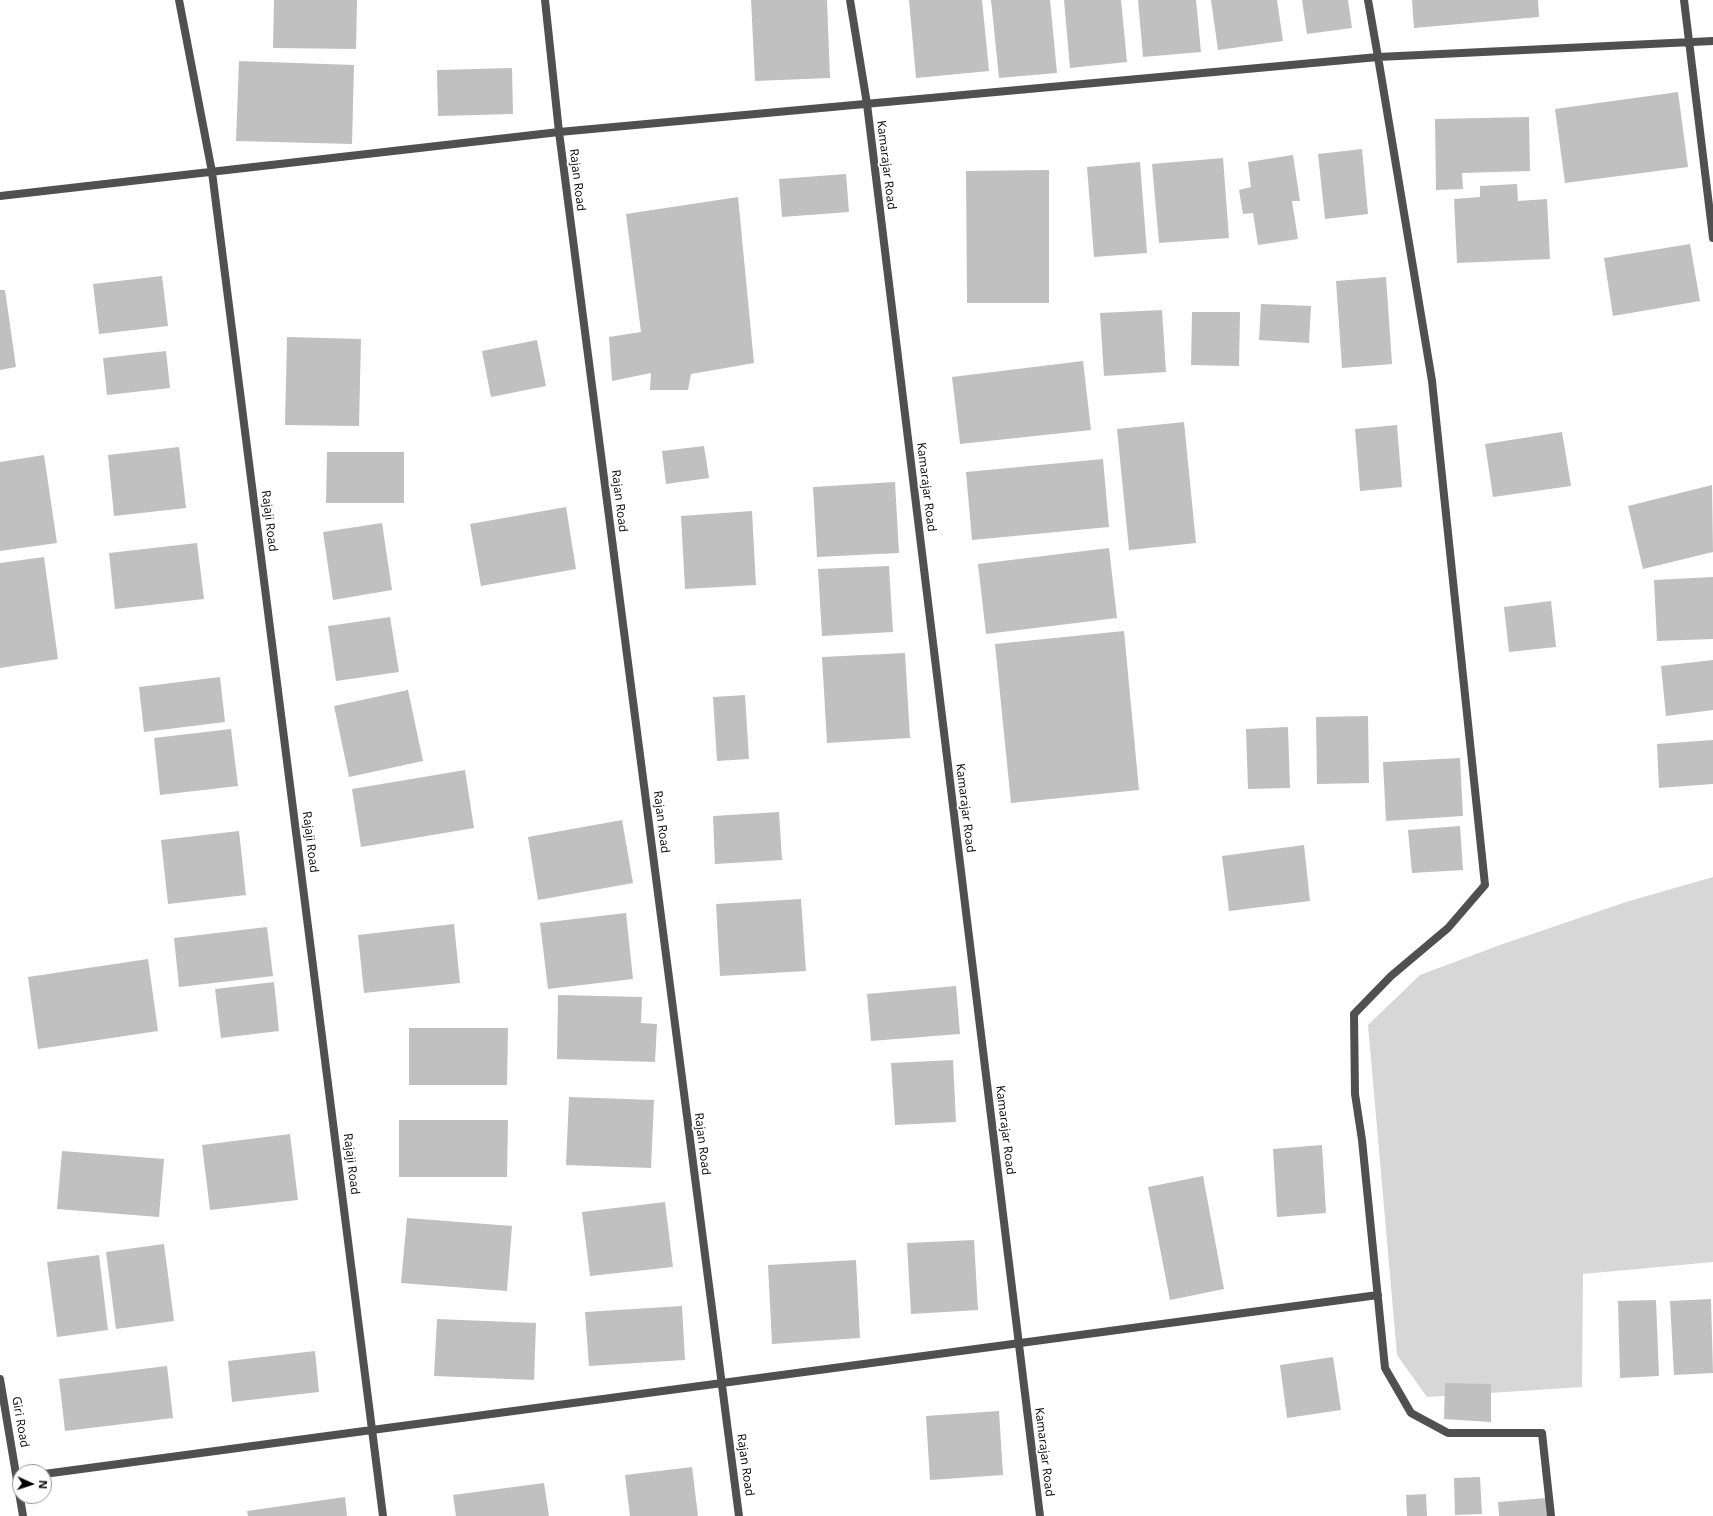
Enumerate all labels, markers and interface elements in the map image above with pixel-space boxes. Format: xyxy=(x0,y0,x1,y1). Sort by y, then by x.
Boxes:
street label: Kamarajar Road xyxy=(873,120,899,210)
street label: Rajan Road xyxy=(566,148,588,212)
street label: Kamarajar Road xyxy=(913,442,939,532)
street label: Rajan Road xyxy=(608,469,630,533)
street label: Rajaji Road xyxy=(258,490,280,552)
street label: Kamarajar Road xyxy=(952,763,978,853)
street label: Rajan Road xyxy=(650,790,672,854)
street label: Rajaji Road xyxy=(299,811,321,873)
street label: Kamarajar Road xyxy=(992,1085,1018,1175)
street label: Rajan Road xyxy=(691,1112,713,1176)
street label: Rajaji Road xyxy=(340,1133,362,1195)
street label: Giri Road xyxy=(8,1395,32,1449)
street label: Kamarajar Road xyxy=(1031,1407,1057,1497)
street label: Rajan Road xyxy=(733,1433,757,1497)
north arrow xyxy=(12,1464,52,1504)
text: N xyxy=(36,1480,51,1489)

